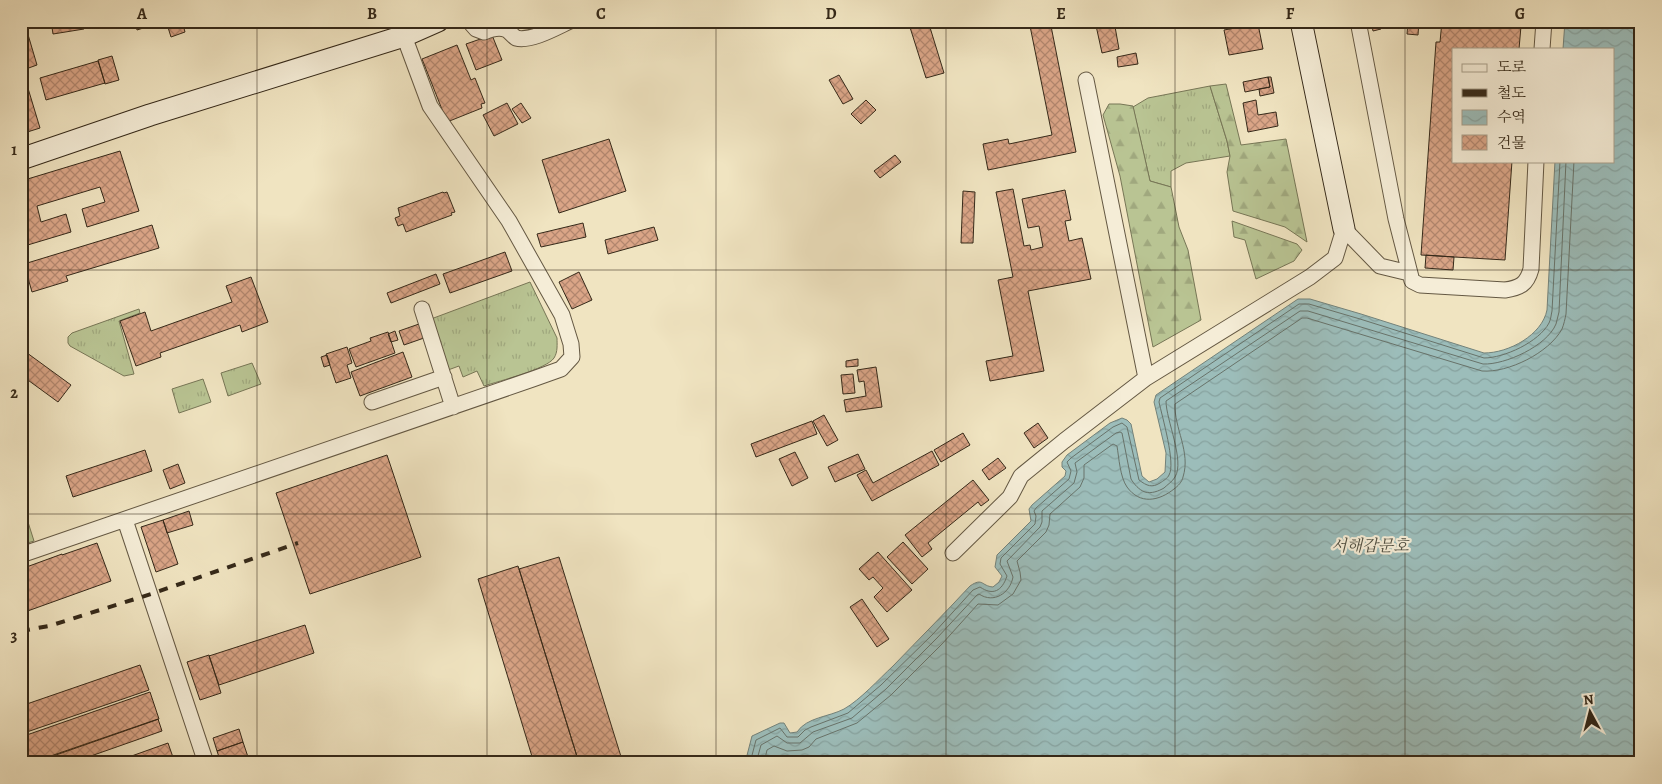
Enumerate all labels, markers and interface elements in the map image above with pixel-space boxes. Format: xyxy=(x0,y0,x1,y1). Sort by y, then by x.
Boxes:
text: A xyxy=(136,3,148,25)
text: B xyxy=(367,3,377,25)
text: C xyxy=(596,3,606,25)
text: D xyxy=(825,3,837,25)
text: E xyxy=(1056,3,1066,25)
text: F xyxy=(1286,3,1295,25)
text: G xyxy=(1515,3,1525,25)
legend xyxy=(1452,48,1614,162)
text: 도로 xyxy=(1497,57,1526,77)
text: 철도 xyxy=(1497,83,1526,103)
text: 수역 xyxy=(1497,107,1526,127)
text: 건물 xyxy=(1497,133,1526,153)
text: 1 xyxy=(11,139,17,161)
text: 2 xyxy=(10,382,18,404)
water label: 서해갑문호 xyxy=(1331,535,1410,557)
text: 3 xyxy=(11,625,18,647)
north arrow xyxy=(1564,686,1614,736)
text: N xyxy=(1582,690,1595,710)

